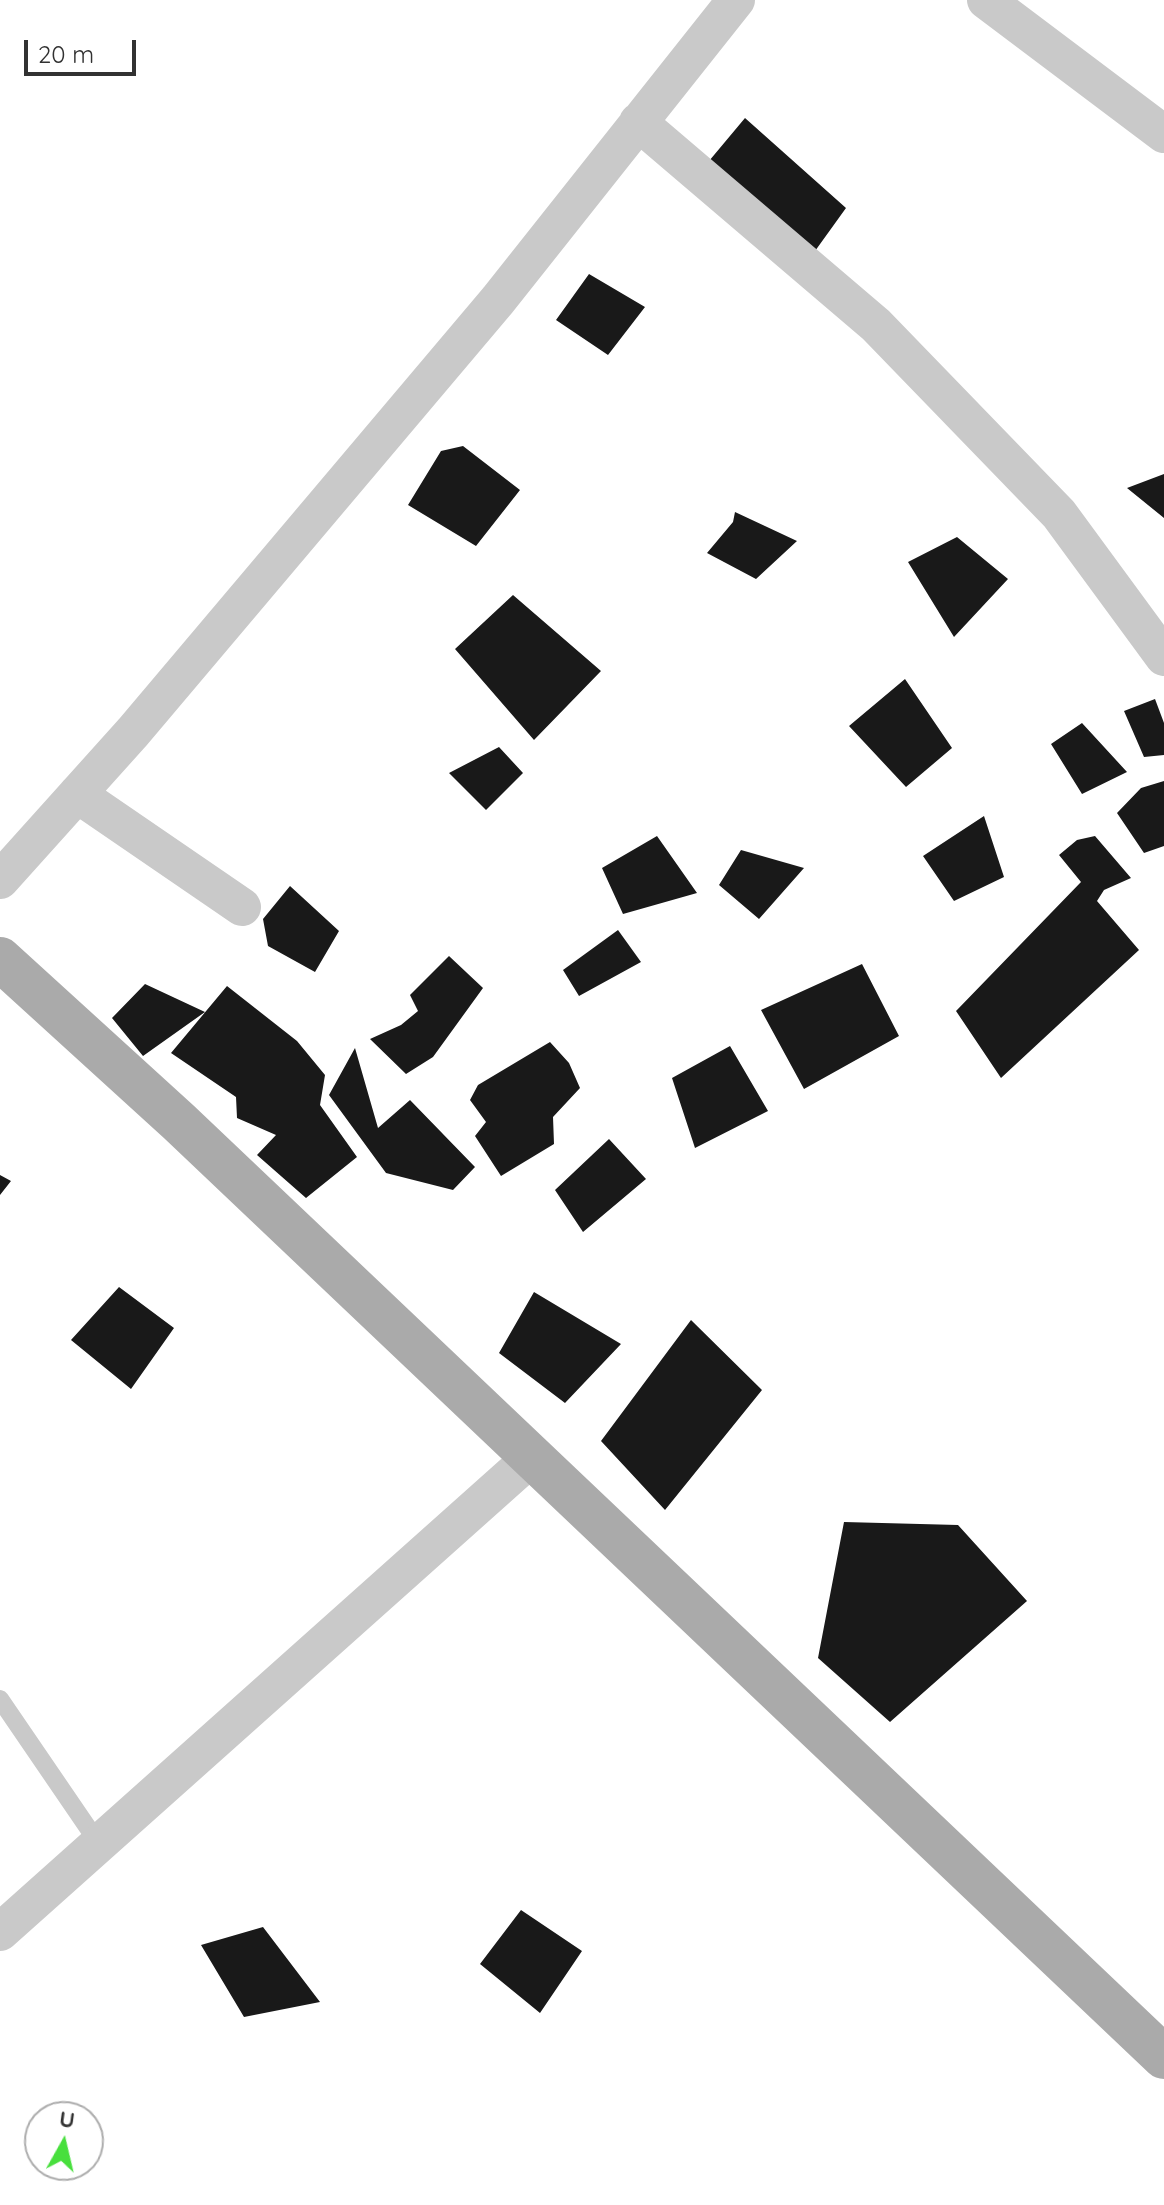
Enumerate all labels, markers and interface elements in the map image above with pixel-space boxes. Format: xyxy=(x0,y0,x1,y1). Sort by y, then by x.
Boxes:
scale bar xyxy=(28,24,140,74)
text: 20 m xyxy=(38,39,94,69)
north arrow xyxy=(24,2101,104,2181)
text: U xyxy=(57,2104,77,2134)

